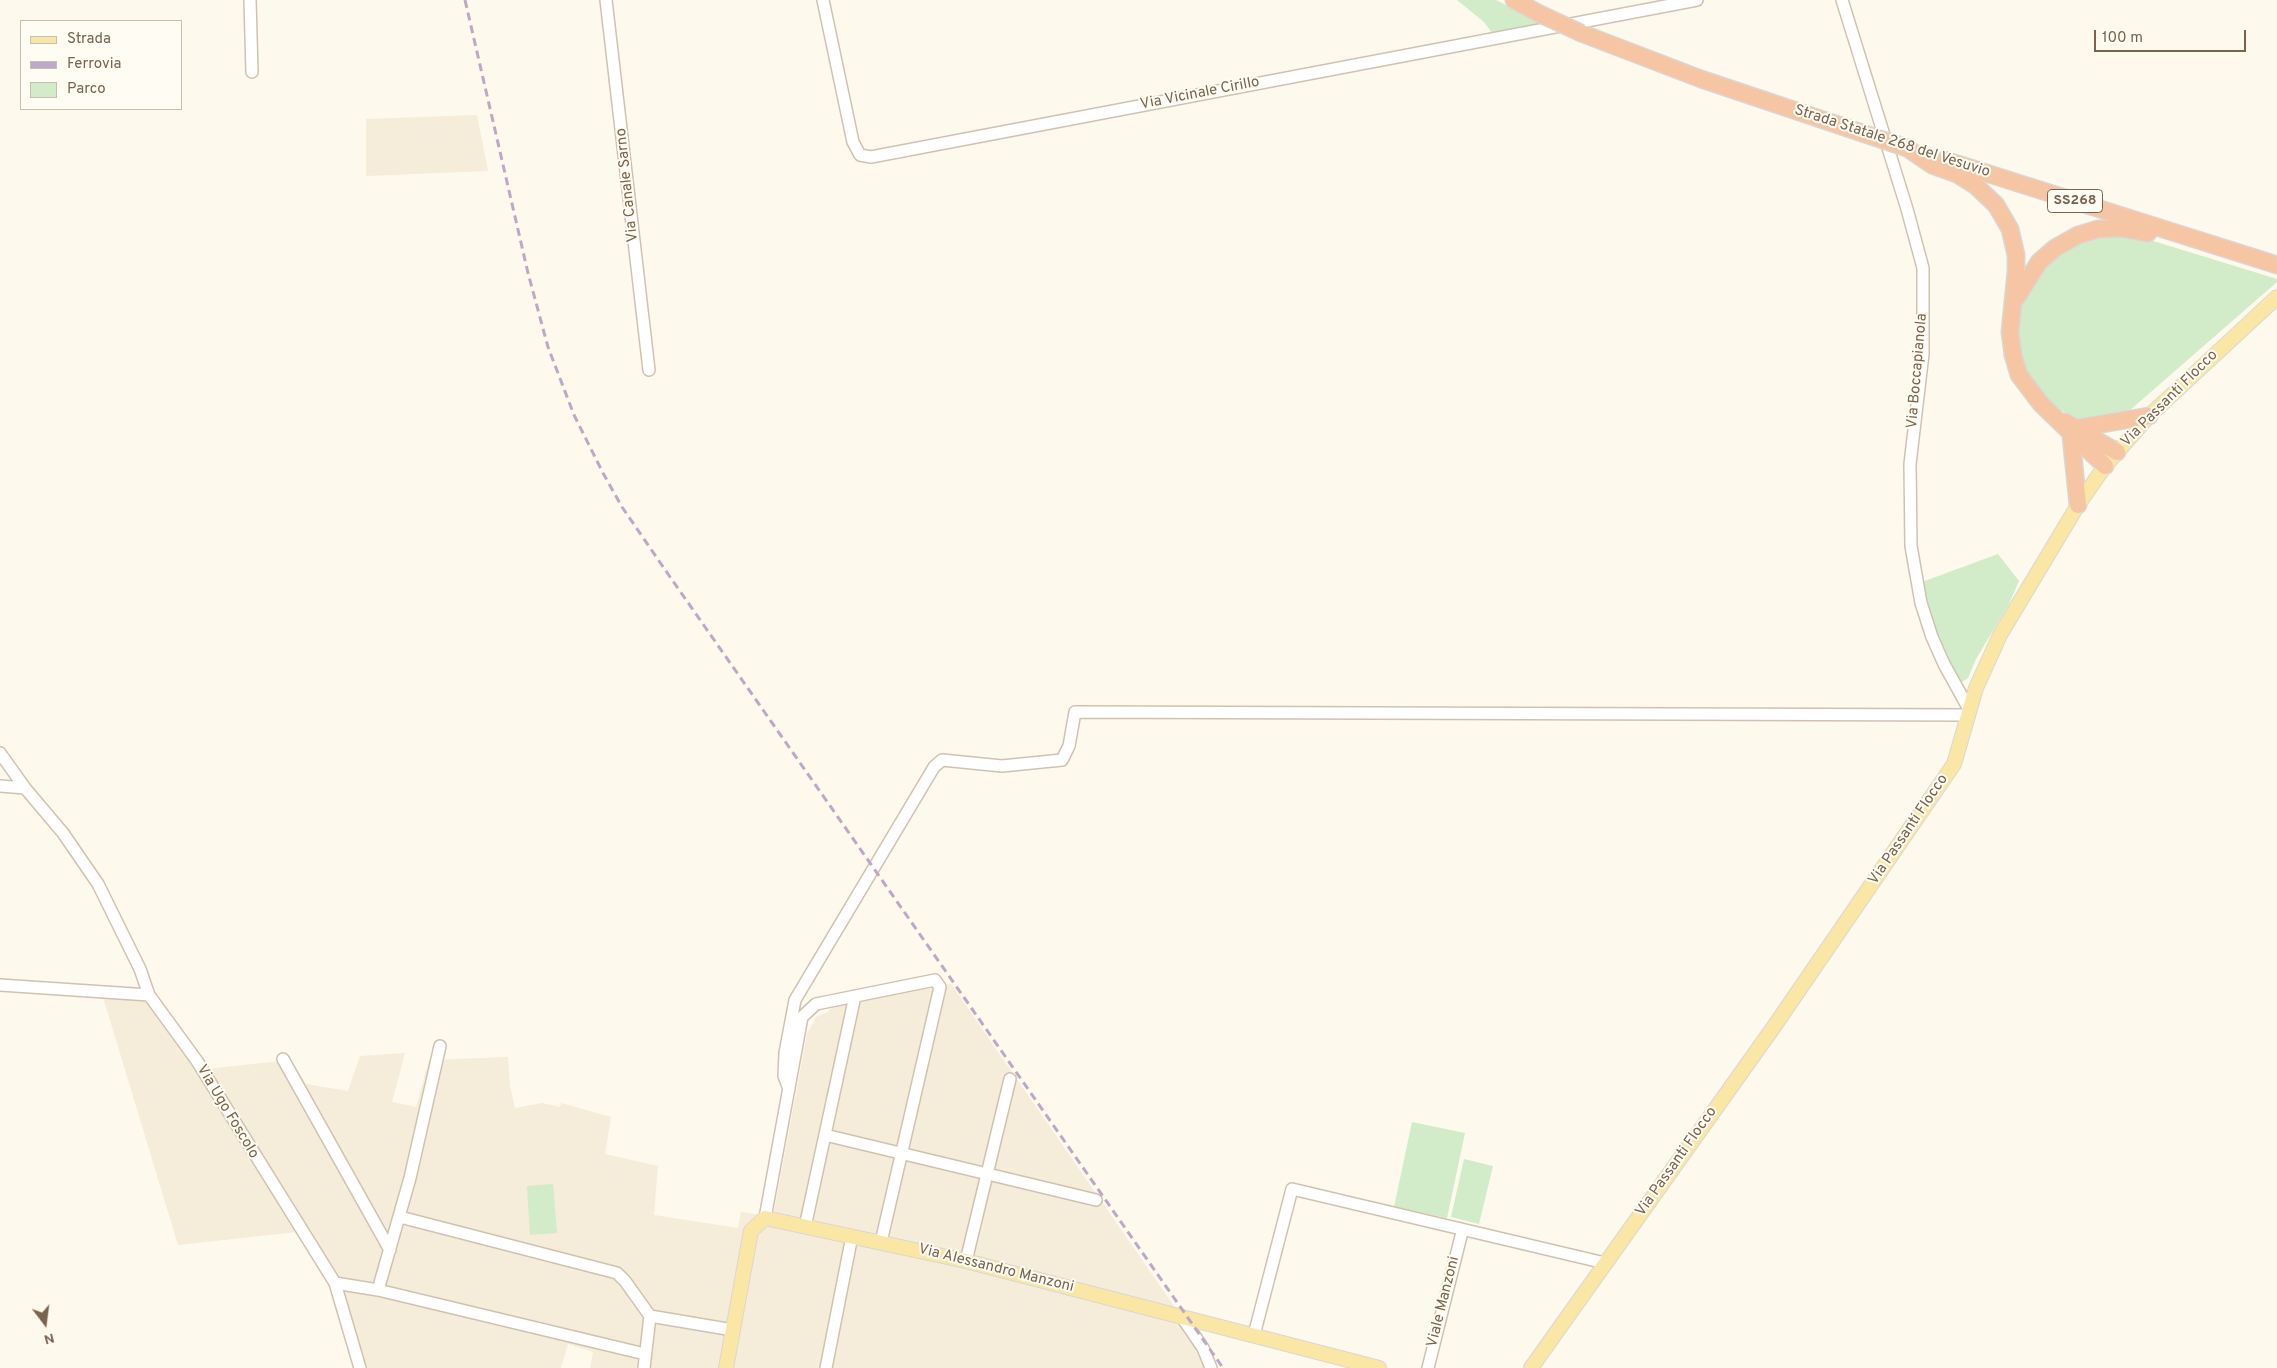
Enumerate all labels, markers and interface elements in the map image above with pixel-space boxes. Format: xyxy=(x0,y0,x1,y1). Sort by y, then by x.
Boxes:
legend xyxy=(20,20,182,110)
scale bar xyxy=(2097,20,2250,52)
text: 100 m xyxy=(2102,29,2143,48)
text: Strada xyxy=(67,30,111,49)
text: Ferrovia xyxy=(67,55,121,74)
street label: Via Vicinale Cirillo xyxy=(1139,74,1261,114)
text: Parco xyxy=(67,80,106,99)
street label: Strada Statale 268 del Vesuvio xyxy=(1792,102,1992,182)
street label: Via Canale Sarno xyxy=(613,127,643,243)
road number: SS268 xyxy=(2048,190,2102,212)
street label: Via Boccapianola xyxy=(1904,312,1932,430)
street label: Via Passanti Flocco xyxy=(2118,347,2222,451)
street label: Via Passanti Flocco xyxy=(1865,771,1953,889)
street label: Via Ugo Foscolo xyxy=(192,1062,262,1162)
street label: Via Passanti Flocco xyxy=(1632,1104,1722,1220)
street label: Via Alessandro Manzoni xyxy=(916,1241,1076,1297)
street label: Viale Manzoni xyxy=(1424,1255,1464,1349)
north arrow xyxy=(20,1298,70,1348)
text: N xyxy=(42,1328,56,1347)

